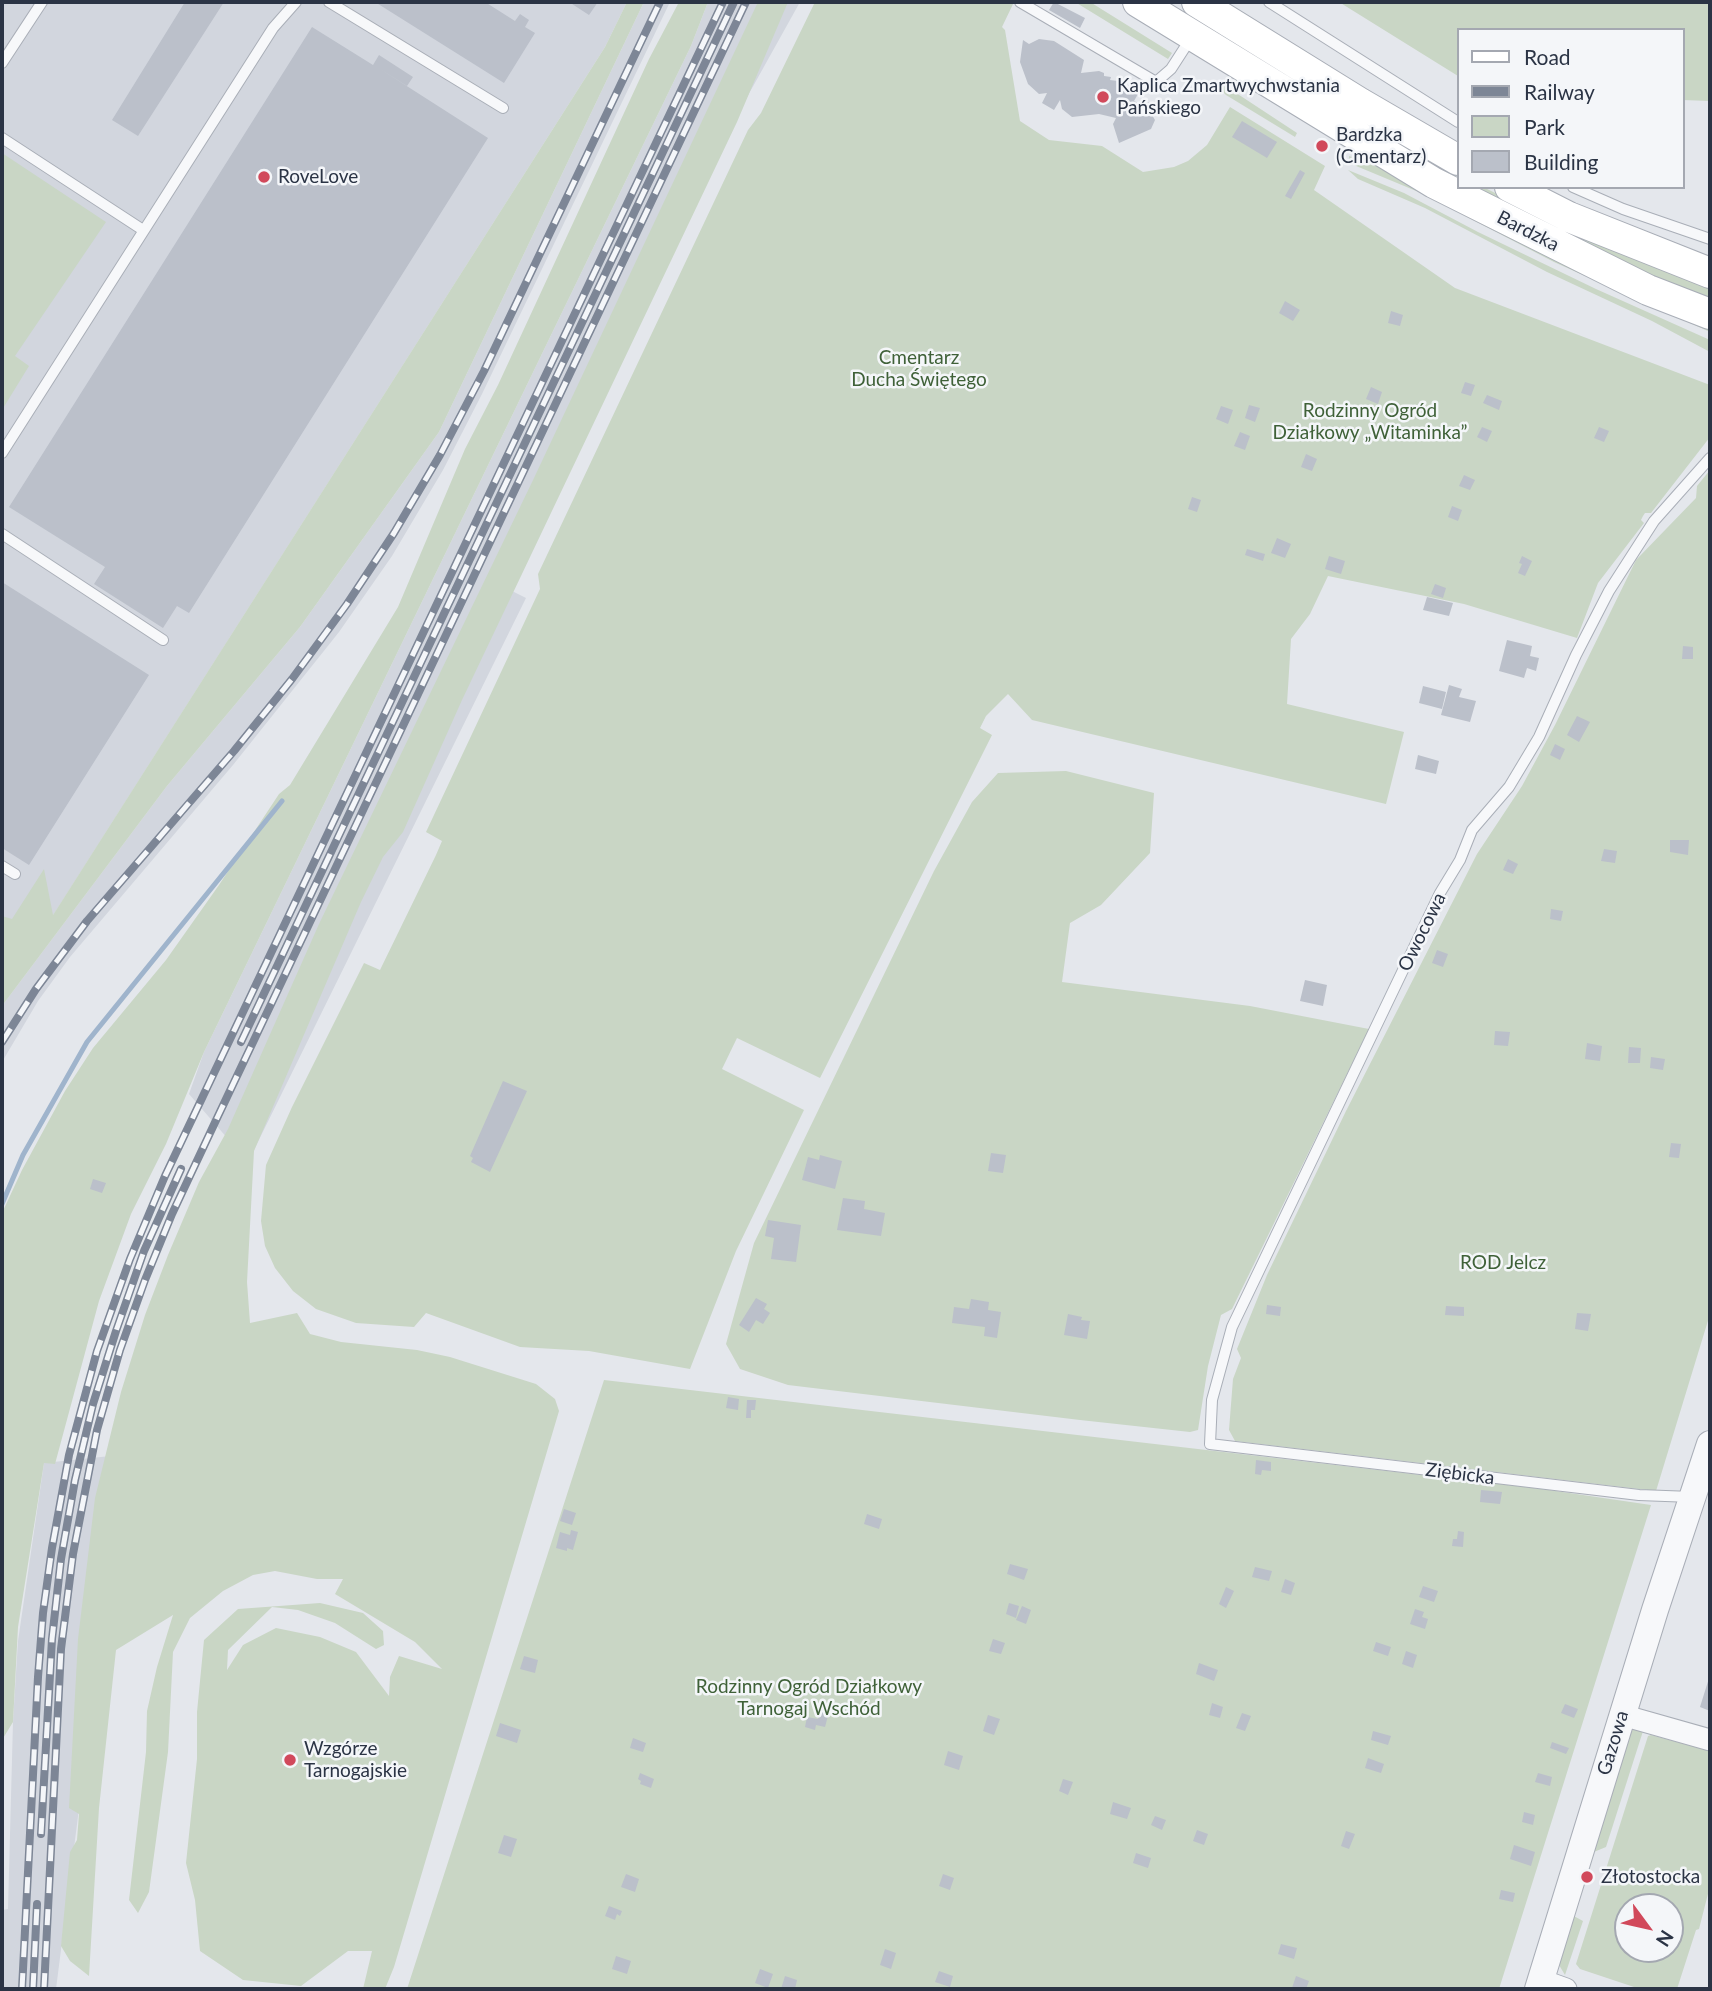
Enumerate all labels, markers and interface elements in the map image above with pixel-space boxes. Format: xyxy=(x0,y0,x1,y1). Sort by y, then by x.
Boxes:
legend xyxy=(1456,28,1684,189)
text: Road xyxy=(1524,44,1571,69)
place label: Kaplica Zmartwychwstania Pańskiego xyxy=(1117,75,1340,119)
text: Railway xyxy=(1524,79,1595,104)
marker: Kaplica Zmartwychwstania Pańskiego xyxy=(1095,89,1111,105)
text: Park xyxy=(1524,114,1565,139)
place label: Bardzka (Cmentarz) xyxy=(1336,124,1426,168)
marker: Bardzka (Cmentarz) xyxy=(1314,138,1330,154)
text: Building xyxy=(1524,149,1599,174)
place label: RoveLove xyxy=(278,166,358,188)
marker: RoveLove xyxy=(256,169,272,185)
street label: Bardzka xyxy=(1493,206,1563,256)
park label: Cmentarz Ducha Świętego xyxy=(851,347,987,391)
park label: Rodzinny Ogród Działkowy „Witaminka” xyxy=(1272,400,1468,444)
street label: Owocowa xyxy=(1393,889,1451,975)
park label: ROD Jelcz xyxy=(1460,1252,1546,1274)
street label: Ziębicka xyxy=(1424,1458,1496,1490)
park label: Rodzinny Ogród Działkowy Tarnogaj Wschód xyxy=(696,1676,922,1720)
street label: Gazowa xyxy=(1592,1708,1634,1778)
place label: Wzgórze Tarnogajskie xyxy=(304,1738,407,1782)
marker: Wzgórze Tarnogajskie xyxy=(282,1752,298,1768)
place label: Złotostocka xyxy=(1601,1866,1700,1888)
marker: Złotostocka xyxy=(1579,1869,1595,1885)
north arrow xyxy=(1614,1893,1684,1963)
text: N xyxy=(1652,1926,1679,1951)

